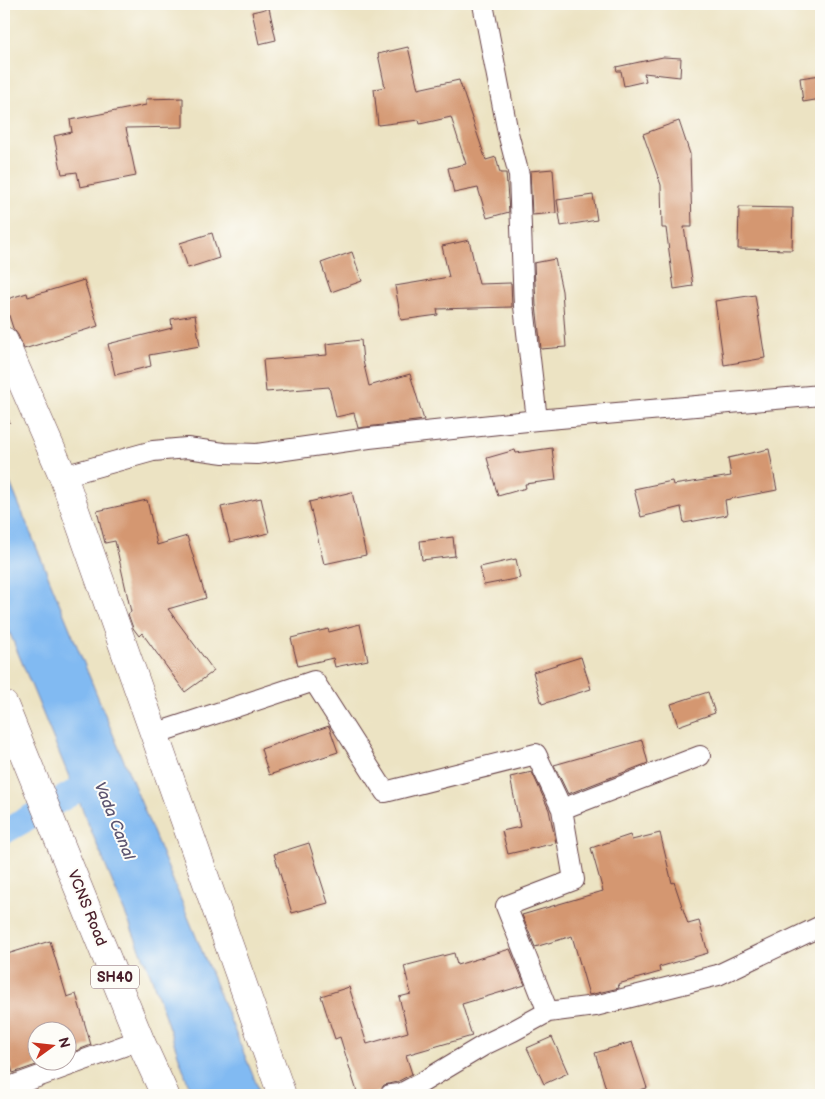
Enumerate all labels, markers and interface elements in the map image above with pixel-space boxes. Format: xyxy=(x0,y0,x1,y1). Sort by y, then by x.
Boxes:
water label: Vada Canal xyxy=(90,779,139,864)
street label: VCNS Road xyxy=(63,867,111,949)
road number: SH40 xyxy=(91,966,139,989)
north arrow xyxy=(28,1022,78,1072)
text: N xyxy=(55,1035,74,1050)

